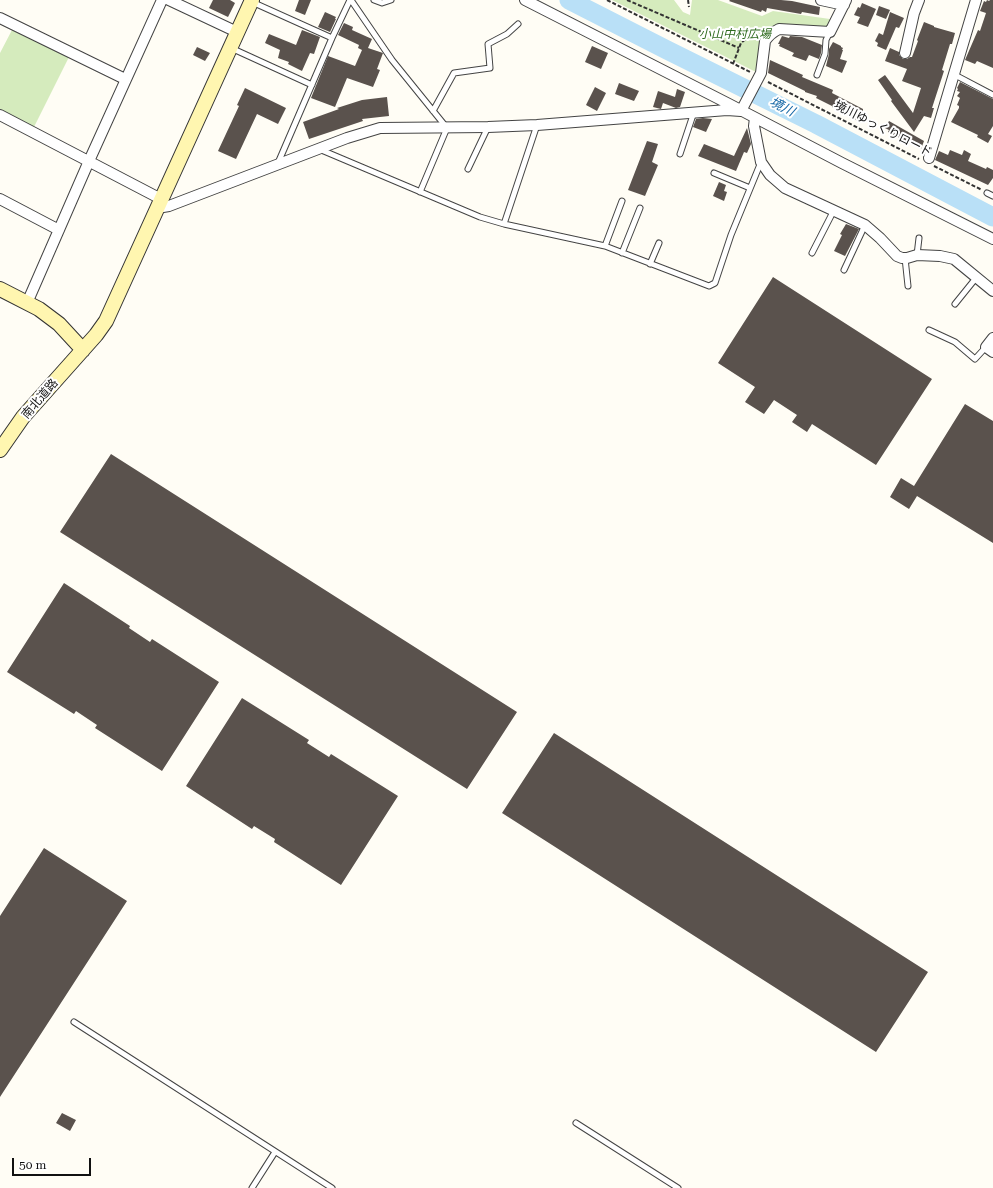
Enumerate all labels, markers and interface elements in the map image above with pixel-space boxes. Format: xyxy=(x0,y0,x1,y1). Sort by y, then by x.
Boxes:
park label: 小山中村広場 xyxy=(699,27,771,41)
water label: 境川 xyxy=(767,94,797,120)
street label: 境川ゆっくりロード xyxy=(832,98,934,160)
street label: 南北道路 xyxy=(19,376,61,422)
scale bar xyxy=(14,1150,93,1176)
text: 50 m xyxy=(19,1158,46,1172)

